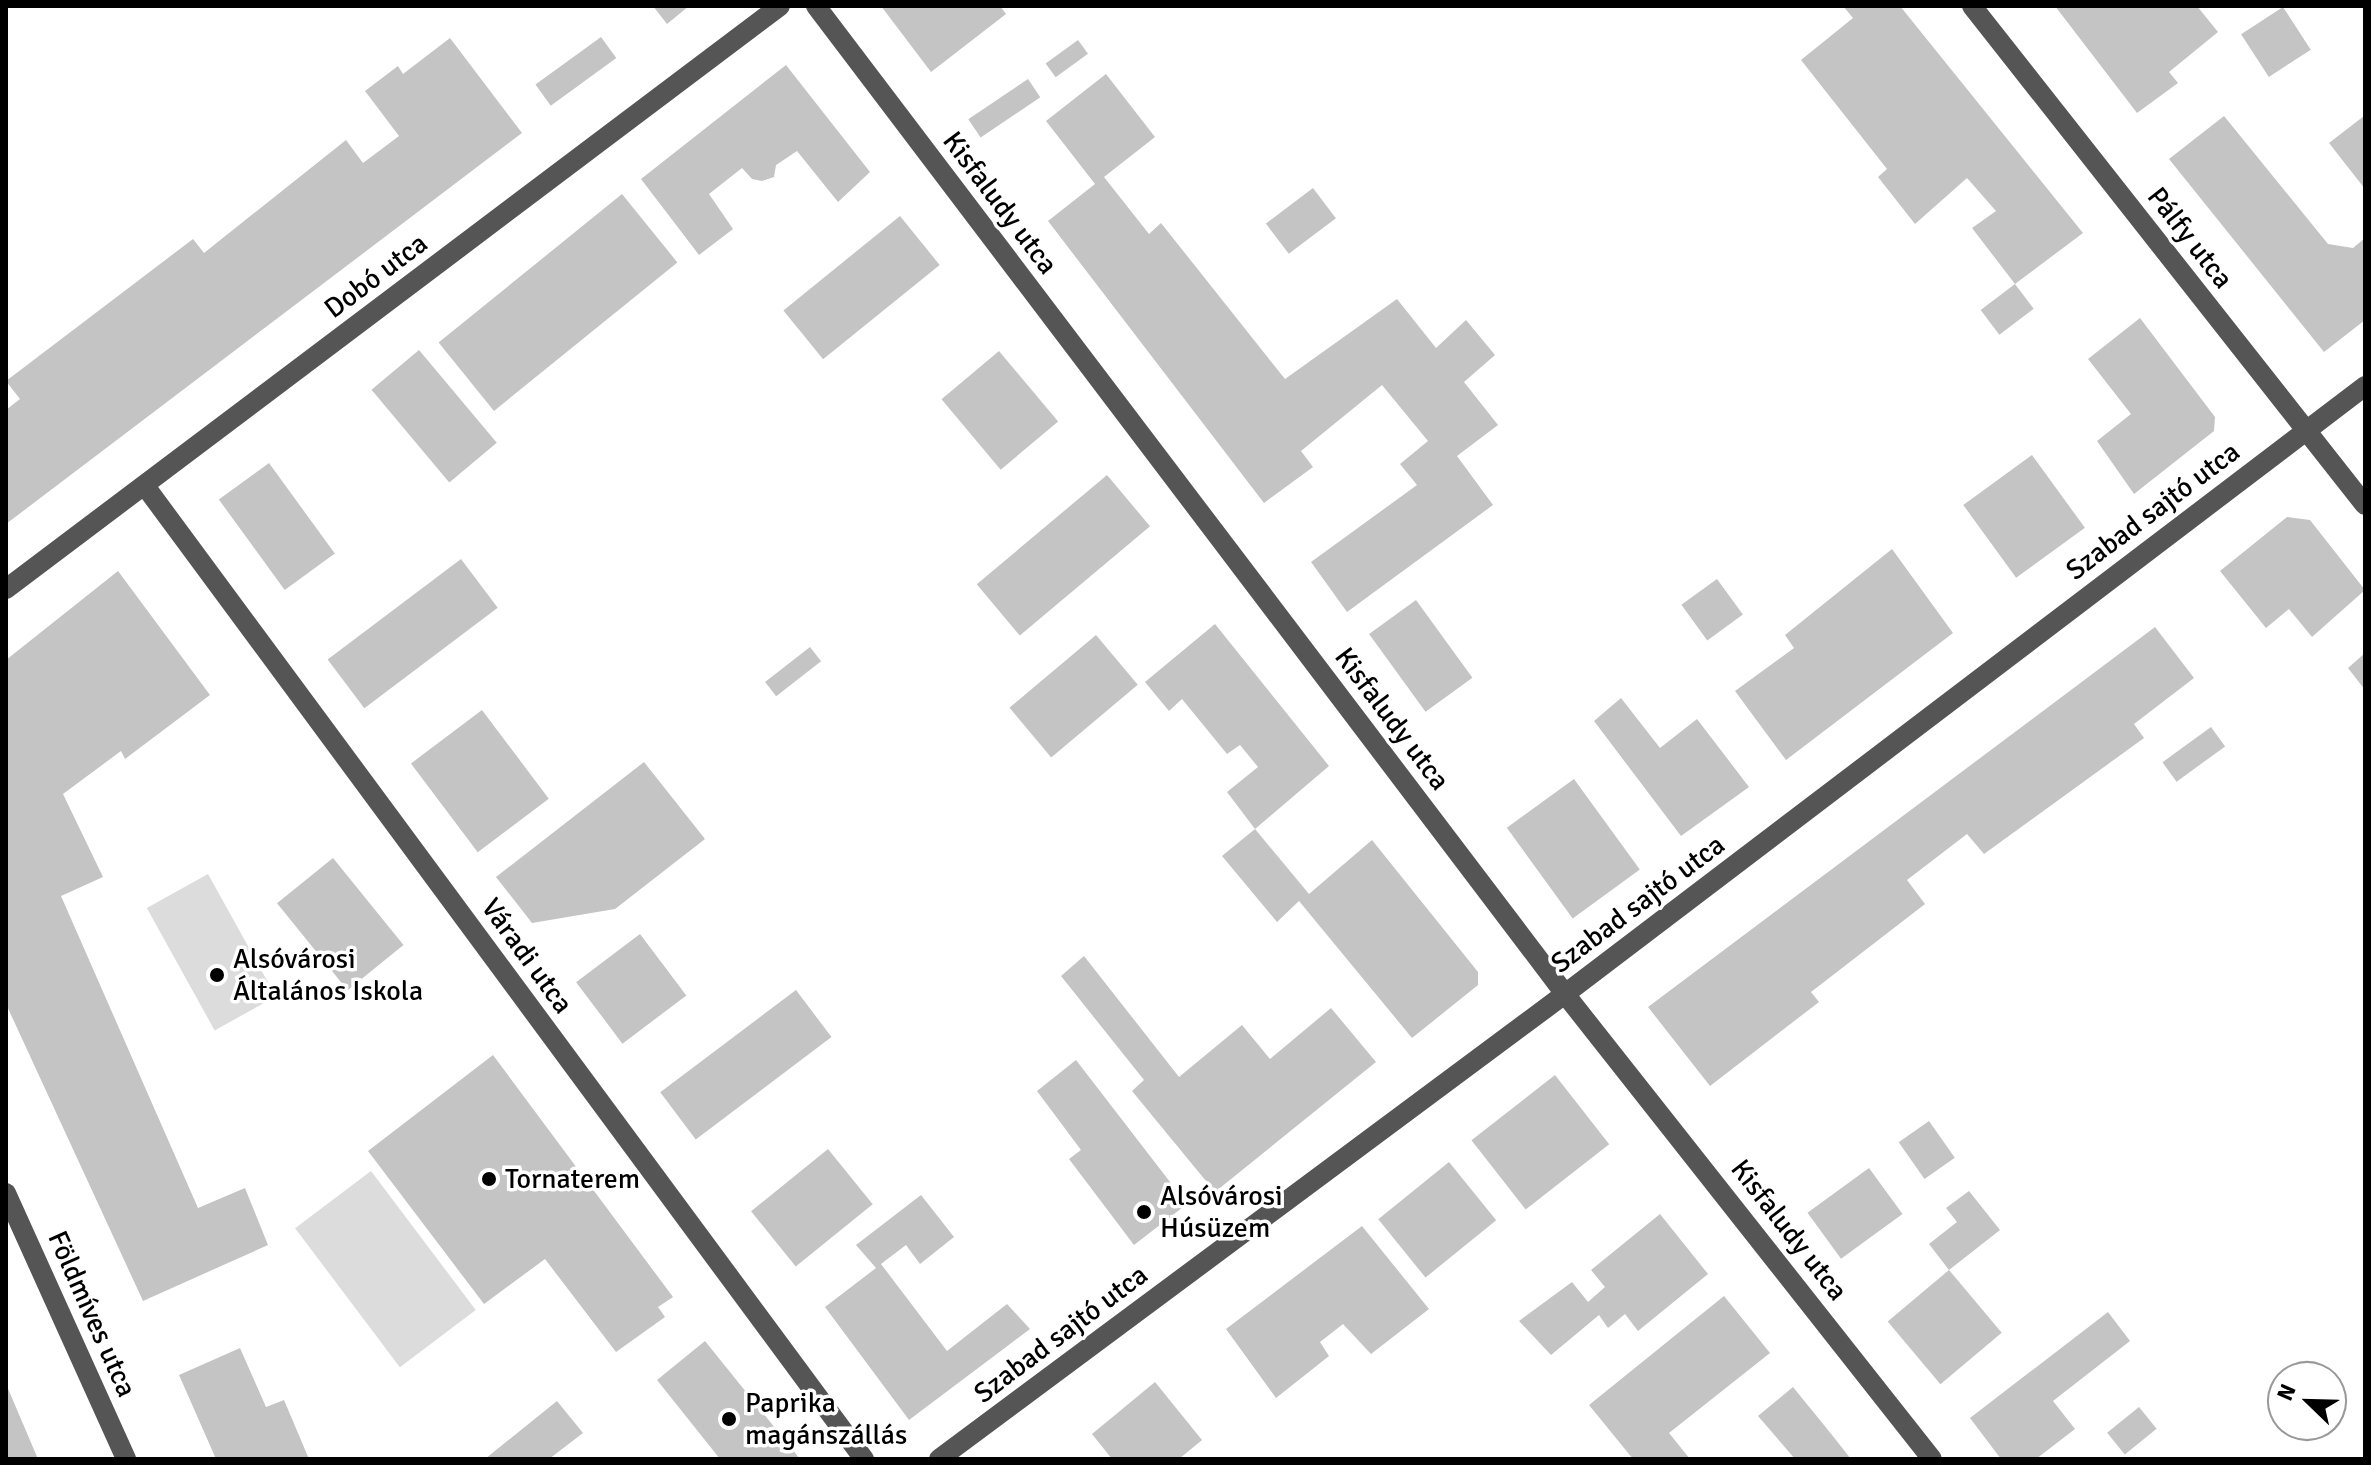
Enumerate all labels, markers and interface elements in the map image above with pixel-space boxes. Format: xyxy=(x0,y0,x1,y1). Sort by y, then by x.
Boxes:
street label: Kisfaludy utca xyxy=(936,125,1064,281)
street label: Pálfy utca xyxy=(2140,181,2240,295)
street label: Dobó utca xyxy=(318,226,434,326)
street label: Szabad sajtó utca xyxy=(2060,435,2246,587)
street label: Kisfaludy utca xyxy=(1328,641,1456,797)
street label: Szabad sajtó utca xyxy=(1545,828,1731,980)
street label: Váradi utca xyxy=(474,892,580,1020)
place label: Alsóvárosi Általános Iskola xyxy=(233,942,423,1008)
marker: Alsóvárosi Általános Iskola xyxy=(208,966,226,984)
street label: Kisfaludy utca xyxy=(1724,1153,1854,1307)
place label: Tornaterem xyxy=(505,1162,640,1196)
marker: Tornaterem xyxy=(480,1170,498,1188)
place label: Alsóvárosi Húsüzem xyxy=(1160,1179,1283,1245)
marker: Alsóvárosi Húsüzem xyxy=(1135,1203,1153,1221)
street label: Földmíves utca xyxy=(40,1226,144,1402)
street label: Szabad sajtó utca xyxy=(968,1258,1154,1410)
north arrow xyxy=(2267,1361,2347,1441)
text: N xyxy=(2271,1380,2302,1405)
place label: Paprika magánszállás xyxy=(745,1386,907,1452)
marker: Paprika magánszállás xyxy=(720,1410,738,1428)

